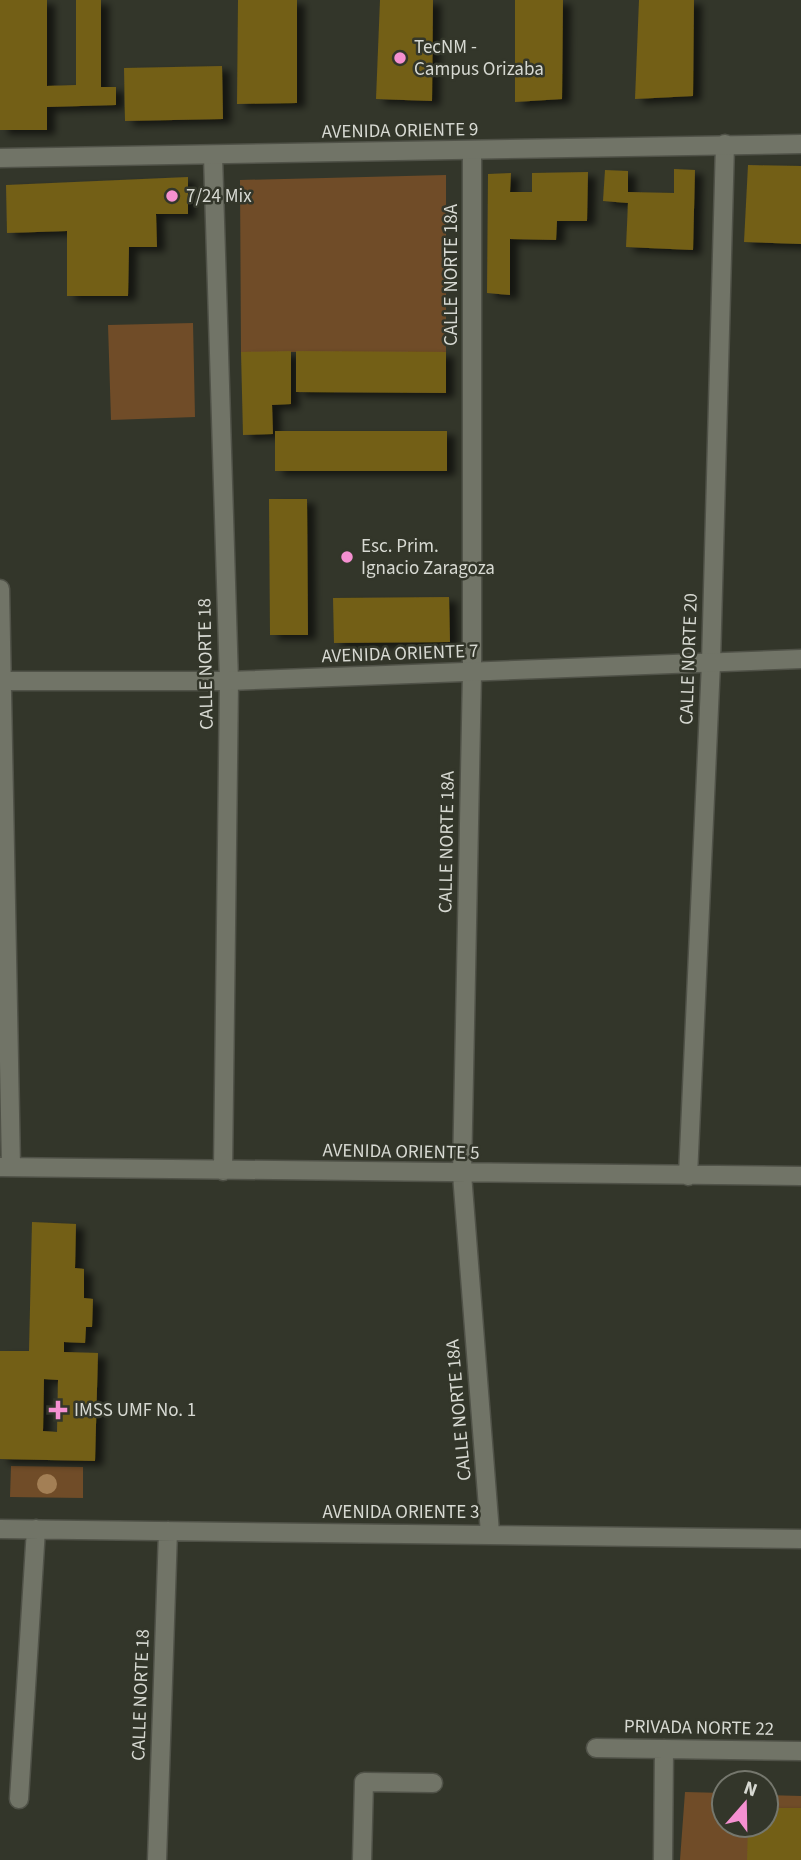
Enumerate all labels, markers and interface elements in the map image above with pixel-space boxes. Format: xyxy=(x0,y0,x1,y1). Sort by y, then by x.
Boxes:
place label: TecNM - Campus Orizaba xyxy=(414,34,544,83)
marker: TecNM - Campus Orizaba xyxy=(392,50,408,66)
street label: AVENIDA ORIENTE 9 xyxy=(321,116,479,146)
place label: 7/24 Mix xyxy=(186,183,252,210)
marker: 7/24 Mix xyxy=(164,188,180,204)
street label: CALLE NORTE 18A xyxy=(438,203,465,346)
place label: Esc. Prim. Ignacio Zaragoza xyxy=(361,533,495,582)
marker: Esc. Prim. Ignacio Zaragoza xyxy=(339,549,355,565)
street label: CALLE NORTE 20 xyxy=(673,593,705,725)
street label: CALLE NORTE 18 xyxy=(191,598,221,730)
street label: AVENIDA ORIENTE 7 xyxy=(321,638,479,670)
street label: CALLE NORTE 18A xyxy=(432,770,462,913)
street label: AVENIDA ORIENTE 5 xyxy=(322,1137,480,1167)
street label: CALLE NORTE 18A xyxy=(439,1337,479,1482)
place label: IMSS UMF No. 1 xyxy=(74,1397,196,1424)
marker: IMSS UMF No. 1 xyxy=(48,1400,68,1420)
street label: AVENIDA ORIENTE 3 xyxy=(323,1499,479,1526)
street label: CALLE NORTE 18 xyxy=(125,1629,157,1761)
street label: PRIVADA NORTE 22 xyxy=(624,1713,774,1743)
north arrow xyxy=(710,1769,780,1839)
text: N xyxy=(740,1775,761,1804)

